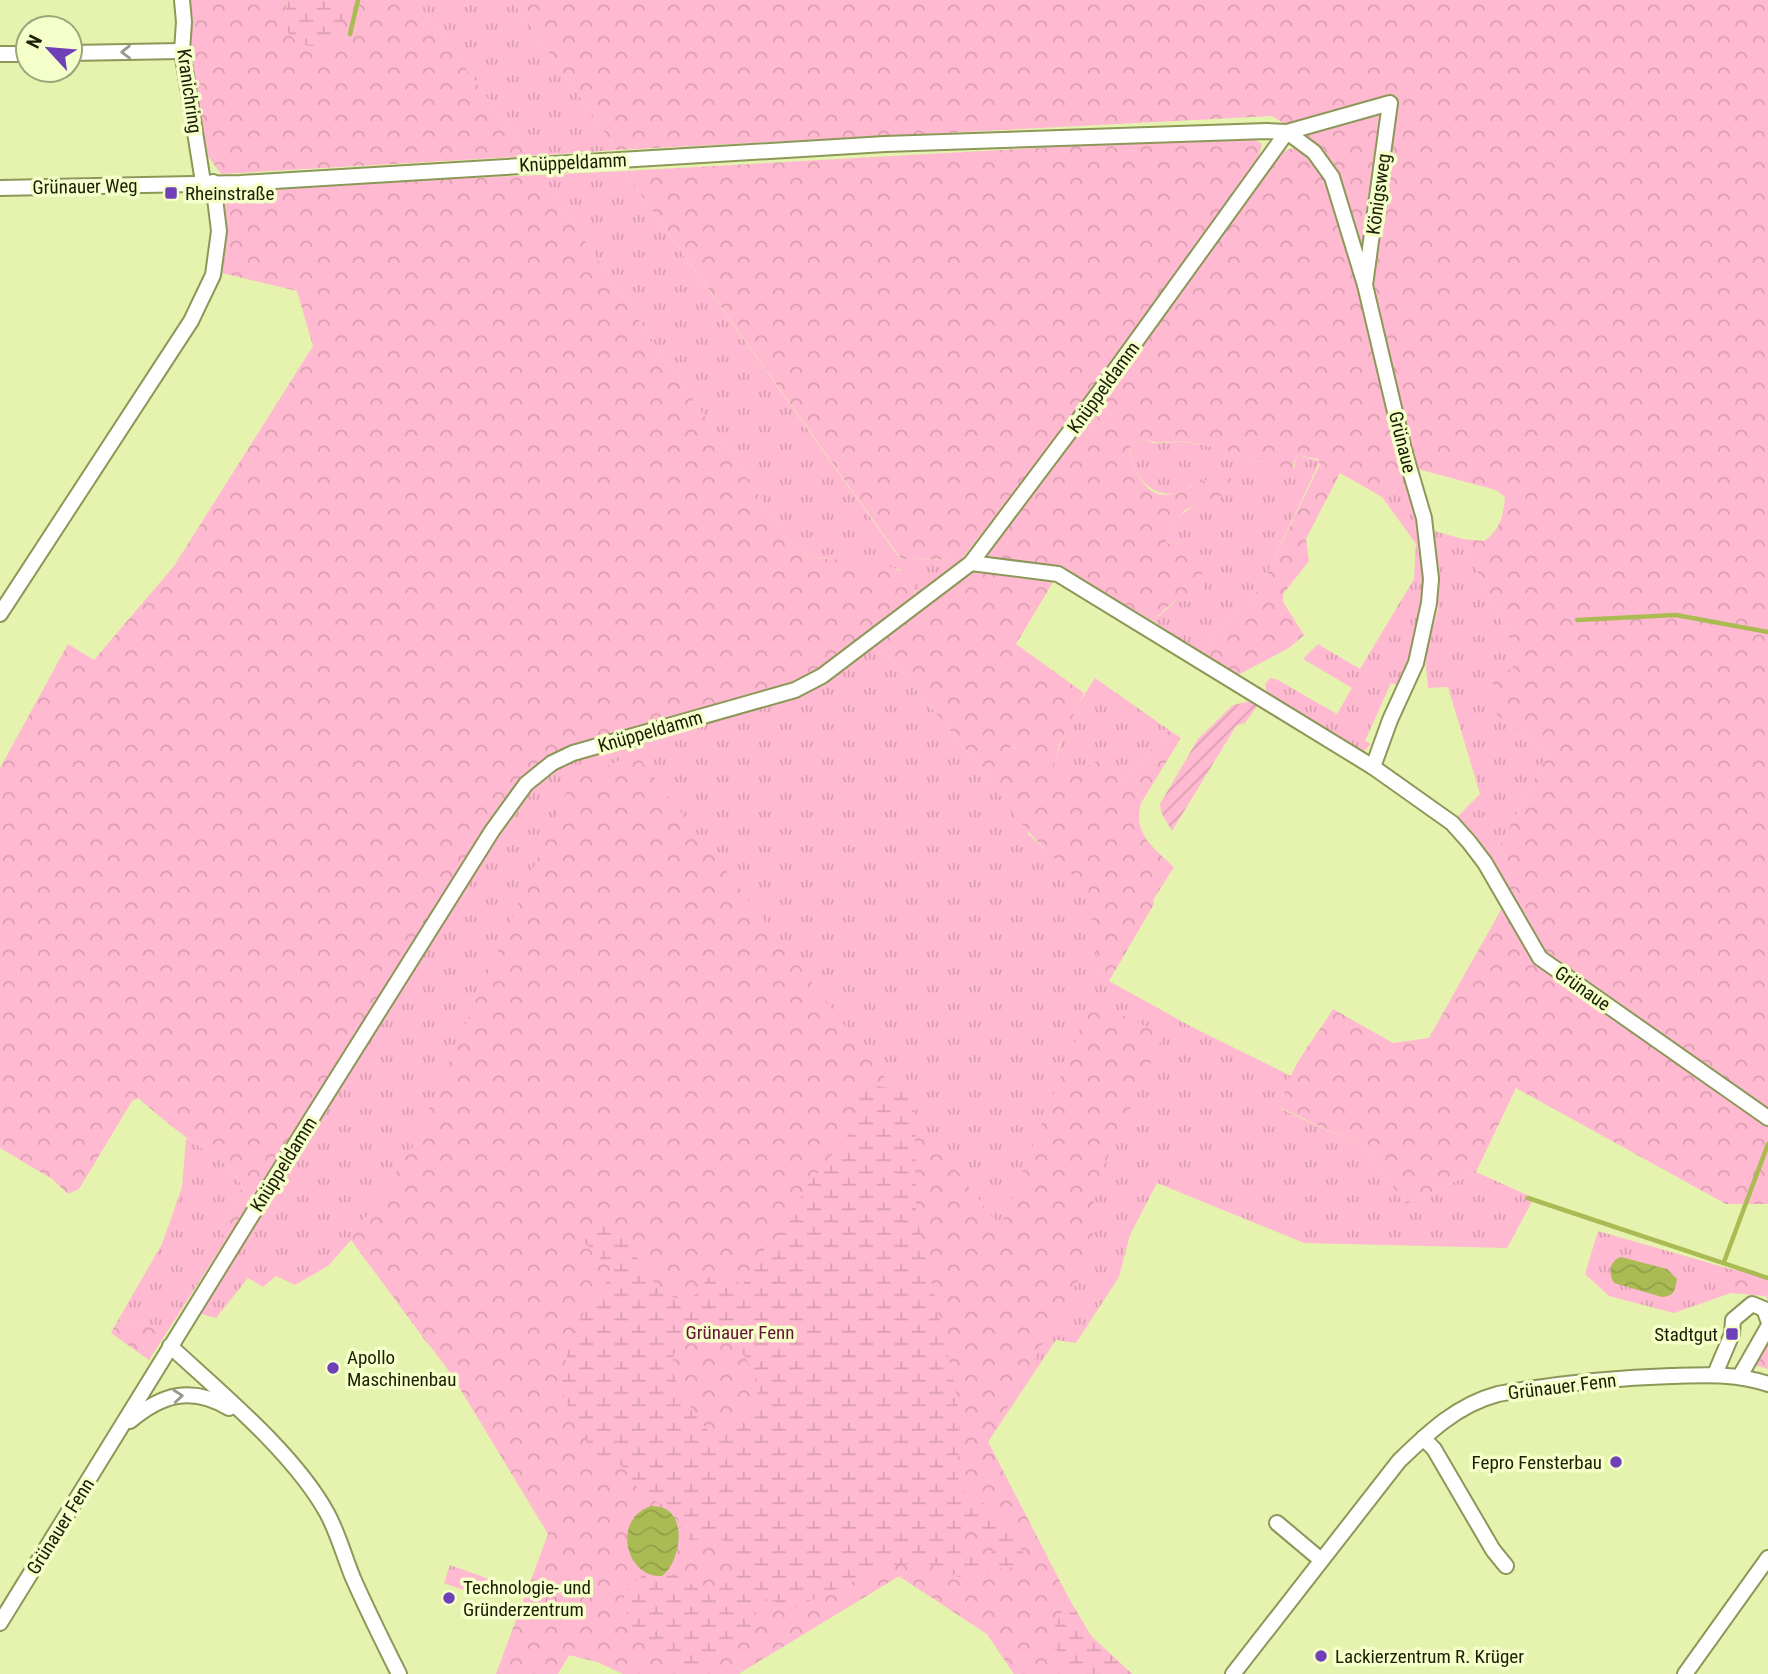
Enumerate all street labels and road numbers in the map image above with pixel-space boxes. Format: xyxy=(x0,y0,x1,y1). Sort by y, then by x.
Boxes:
street label: Kranichring xyxy=(172,47,207,135)
street label: Knüppeldamm xyxy=(519,148,627,177)
street label: Königsweg xyxy=(1361,152,1396,236)
street label: Grünauer Weg xyxy=(32,174,138,199)
street label: Knüppeldamm xyxy=(1062,337,1144,438)
street label: Grünaue xyxy=(1384,409,1421,475)
street label: Knüppeldamm xyxy=(595,706,705,757)
street label: Grünaue xyxy=(1550,961,1615,1016)
street label: Knüppeldamm xyxy=(245,1113,322,1216)
street label: Grünauer Fenn xyxy=(1507,1368,1618,1405)
street label: Grünauer Fenn xyxy=(22,1474,99,1579)

